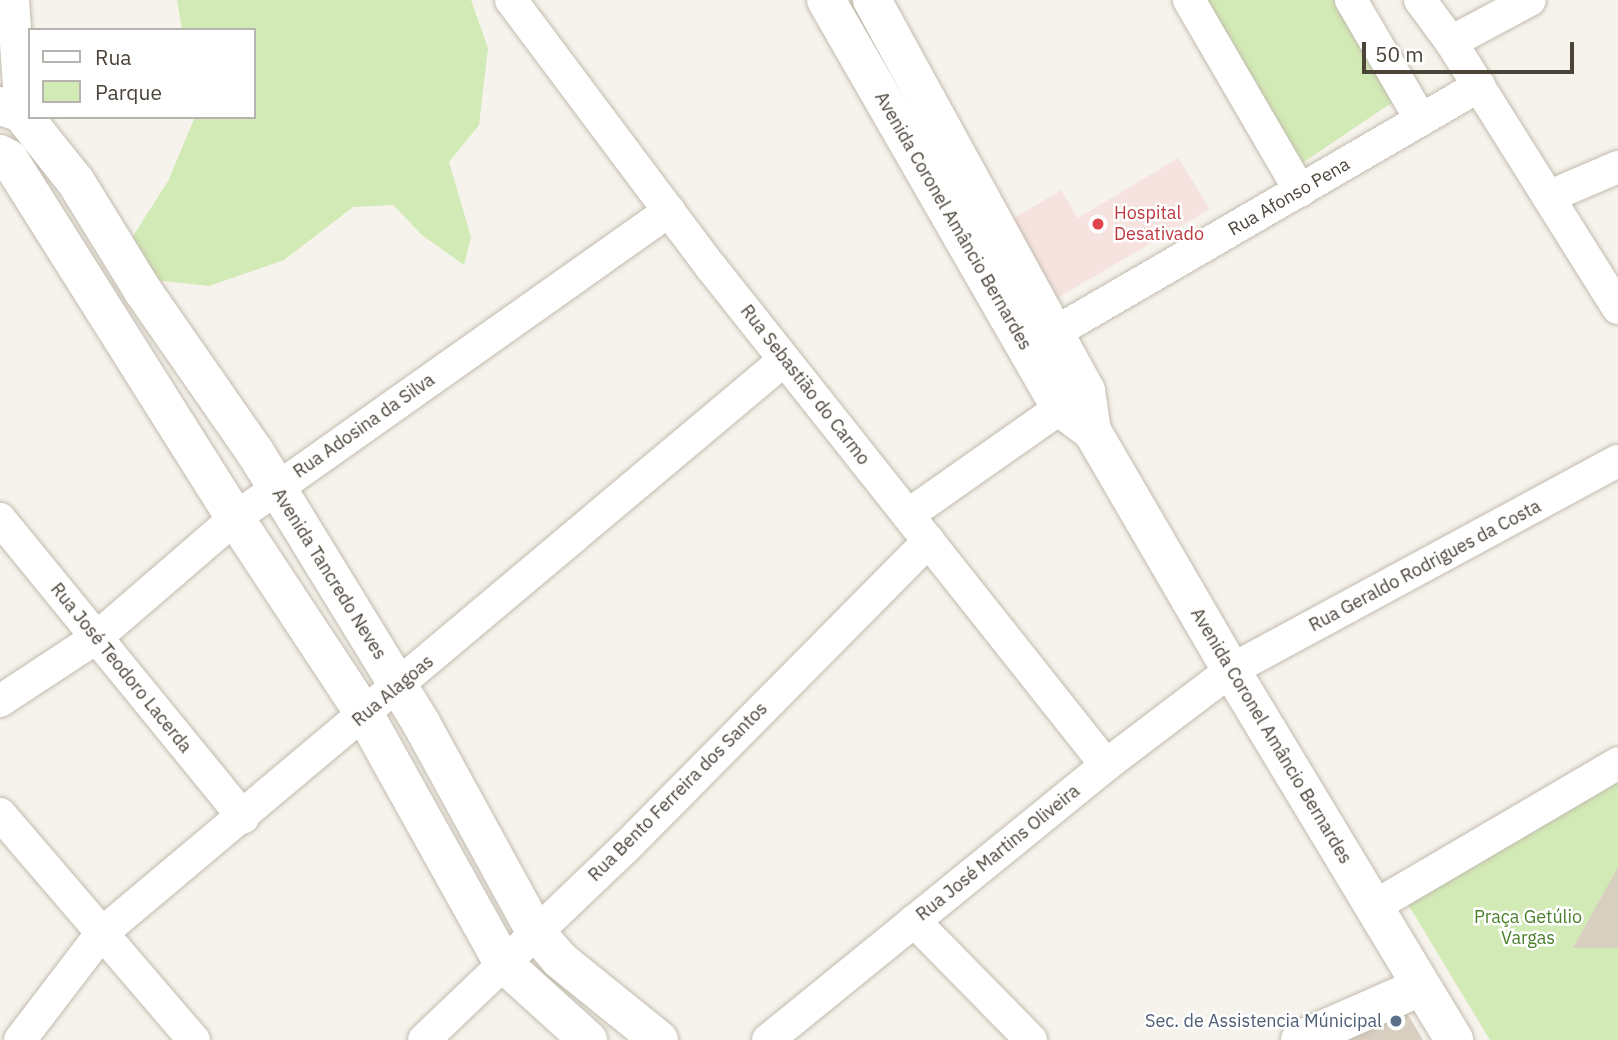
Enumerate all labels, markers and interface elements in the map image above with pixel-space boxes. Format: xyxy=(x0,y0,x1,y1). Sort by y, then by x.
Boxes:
legend xyxy=(28,28,256,119)
scale bar xyxy=(1366,28,1578,72)
text: 50 m xyxy=(1375,40,1424,68)
text: Rua xyxy=(95,43,132,71)
text: Parque xyxy=(95,78,162,106)
street label: Avenida Coronel Amâncio Bernardes xyxy=(870,88,1036,354)
street label: Rua Afonso Pena xyxy=(1224,154,1354,240)
place label: Hospital Desativado xyxy=(1114,203,1204,246)
marker: Hospital Desativado xyxy=(1088,214,1108,234)
street label: Rua Sebastião do Carmo xyxy=(736,301,874,469)
street label: Rua Adosina da Silva xyxy=(289,369,439,483)
street label: Avenida Tancredo Neves xyxy=(267,484,391,664)
street label: Rua Geraldo Rodrigues da Costa xyxy=(1305,496,1545,636)
street label: Rua José Teodoro Lacerda xyxy=(46,579,196,757)
street label: Avenida Coronel Amâncio Bernardes xyxy=(1186,604,1356,868)
street label: Rua Alagoas xyxy=(348,651,438,731)
street label: Rua Bento Ferreira dos Santos xyxy=(584,698,772,886)
street label: Rua José Martins Oliveira xyxy=(912,780,1084,926)
park label: Praça Getúlio Vargas xyxy=(1474,907,1582,950)
place label: Sec. de Assistencia Múnicipal xyxy=(1145,1010,1382,1032)
marker: Sec. de Assistencia Múnicipal xyxy=(1388,1013,1404,1029)

